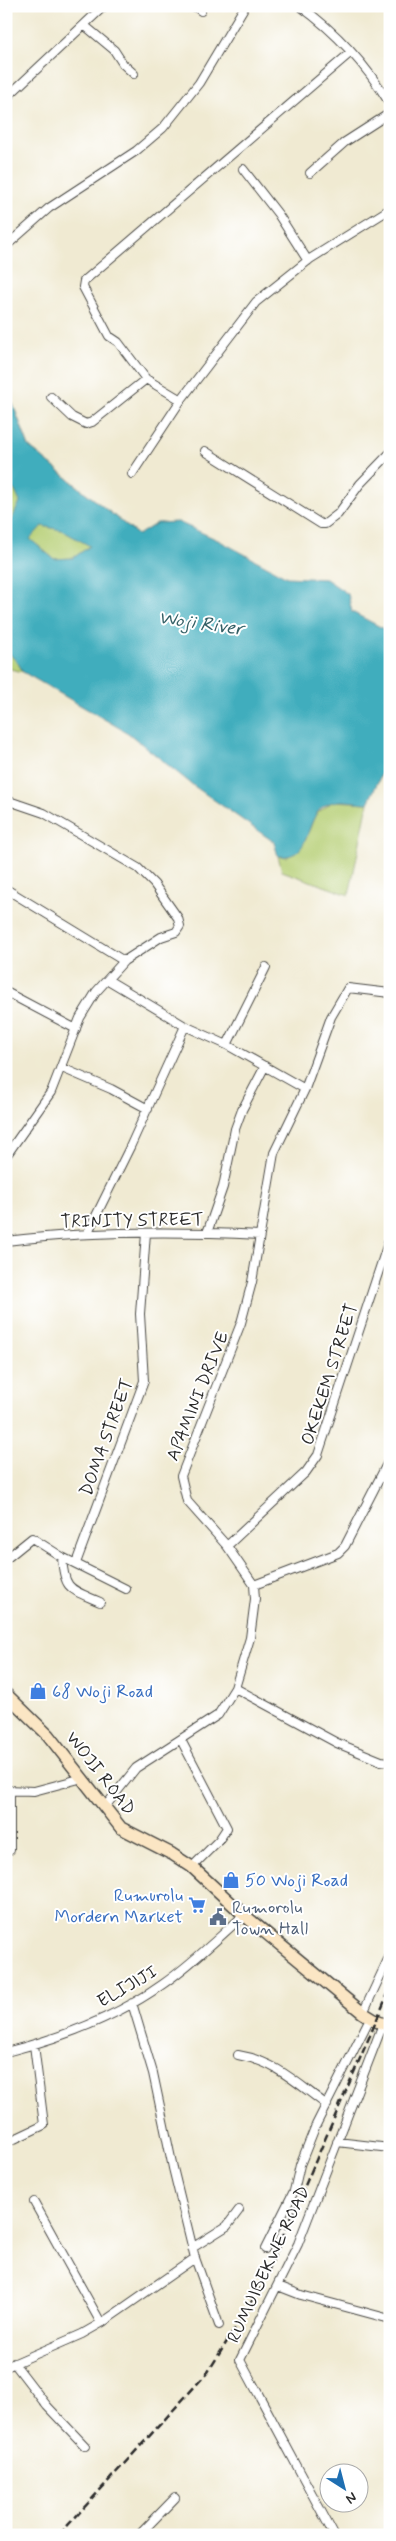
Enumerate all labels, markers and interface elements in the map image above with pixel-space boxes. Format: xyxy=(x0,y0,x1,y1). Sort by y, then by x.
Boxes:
water label: Woji River xyxy=(157,605,248,642)
street label: TRINITY STREET xyxy=(60,1208,204,1234)
street label: OKEKEM STREET xyxy=(296,1300,364,1448)
street label: APAMINI DRIVE xyxy=(161,1328,235,1465)
street label: DOMA STREET xyxy=(75,1375,139,1499)
place label: 68 Woji Road xyxy=(52,1680,153,1704)
shop icon: 68 Woji Road xyxy=(28,1681,48,1701)
street label: WOJI ROAD xyxy=(60,1727,140,1820)
place label: 50 Woji Road xyxy=(245,1869,348,1893)
shop icon: 50 Woji Road xyxy=(221,1870,241,1890)
place label: Rumurolu Mordern Market xyxy=(54,1884,183,1929)
supermarket icon: Rumurolu Mordern Market xyxy=(187,1895,207,1915)
place label: Rumorolu Town Hall xyxy=(232,1896,308,1941)
public building icon: Rumorolu Town Hall xyxy=(208,1907,228,1927)
street label: ELIJIJI xyxy=(93,1960,162,2014)
street label: RUMUIBEKWE ROAD xyxy=(222,2182,316,2347)
north arrow xyxy=(318,2464,368,2514)
text: N xyxy=(342,2488,360,2508)

